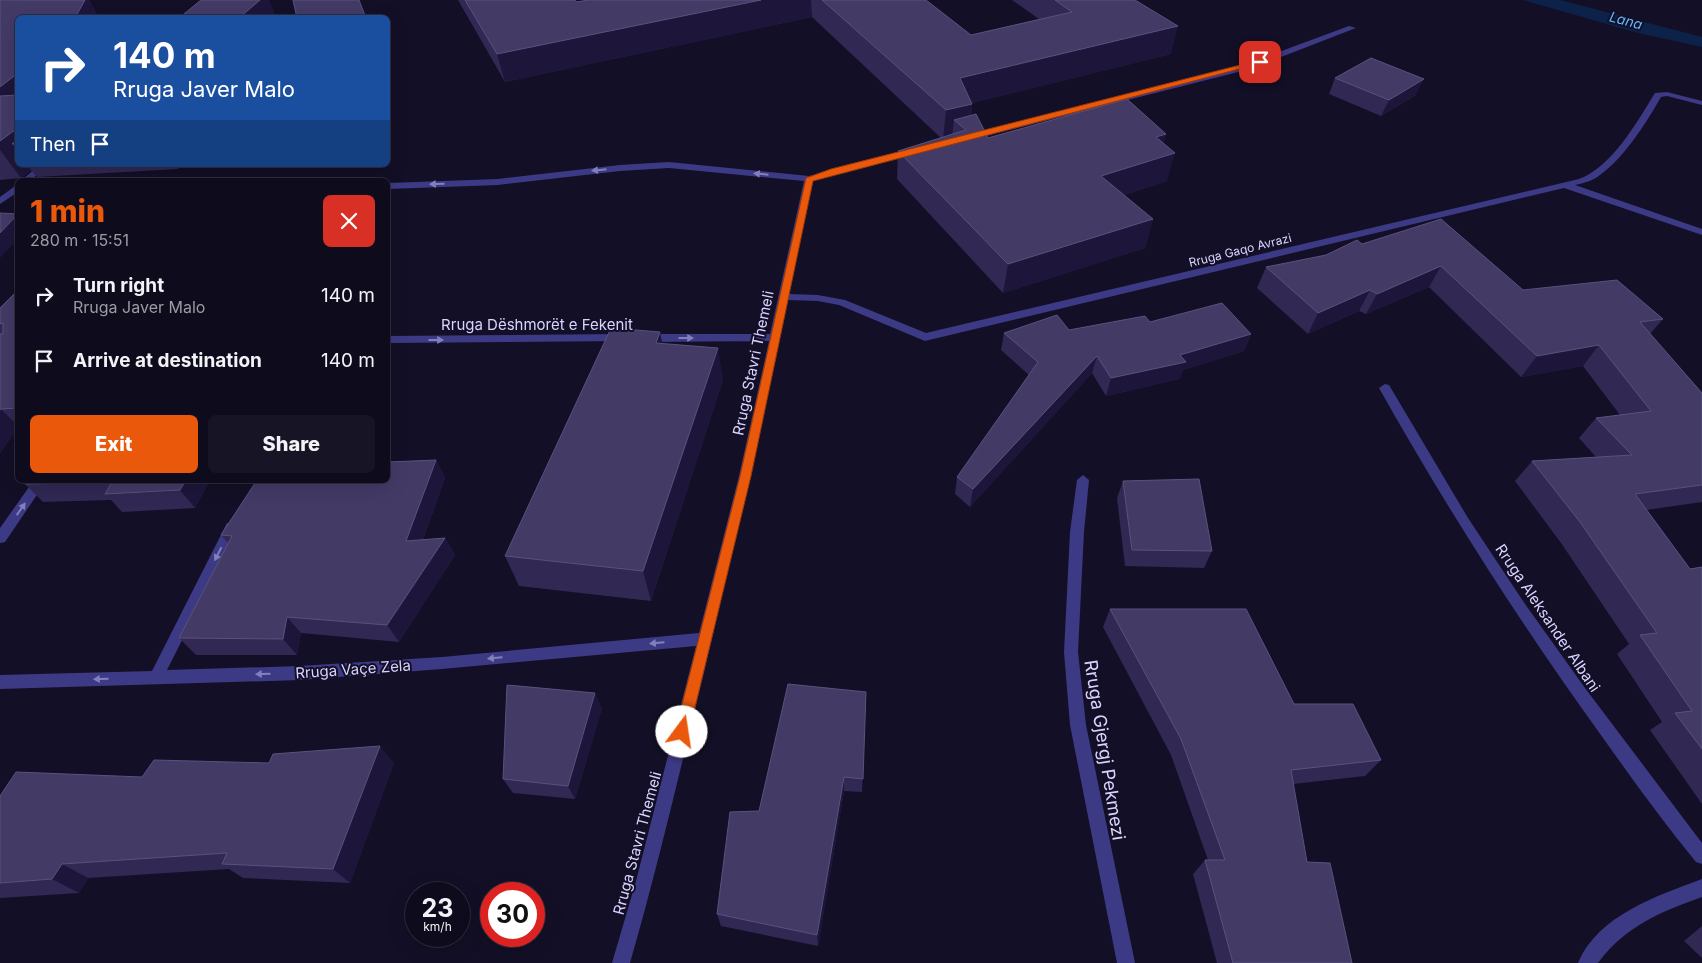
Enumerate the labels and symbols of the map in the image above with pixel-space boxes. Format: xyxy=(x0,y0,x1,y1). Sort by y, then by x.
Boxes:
water label: Lana xyxy=(1608,7,1645,33)
pin xyxy=(1239,41,1281,83)
one-way arrow xyxy=(591,166,607,174)
one-way arrow xyxy=(753,170,769,178)
one-way arrow xyxy=(429,180,445,188)
street label: Rruga Gaqo Avrazi xyxy=(1187,230,1293,270)
street label: Rruga Stavri Themeli xyxy=(728,289,778,437)
street label: Rruga Dëshmorët e Fekenit xyxy=(441,315,633,334)
one-way arrow xyxy=(678,334,694,342)
one-way arrow xyxy=(428,336,444,344)
one-way arrow xyxy=(16,502,26,516)
street label: Rruga Aleksander Albani xyxy=(1491,540,1605,696)
one-way arrow xyxy=(214,547,222,562)
one-way arrow xyxy=(649,639,665,647)
one-way arrow xyxy=(487,654,503,662)
street label: Rruga Vaçe Zela xyxy=(295,655,411,683)
street label: Rruga Gjergj Pekmezi xyxy=(1080,658,1130,842)
one-way arrow xyxy=(255,670,271,678)
one-way arrow xyxy=(93,675,109,683)
position arrow xyxy=(655,705,707,757)
street label: Rruga Stavri Themeli xyxy=(609,769,665,917)
speed limit sign: 30 xyxy=(480,882,545,947)

